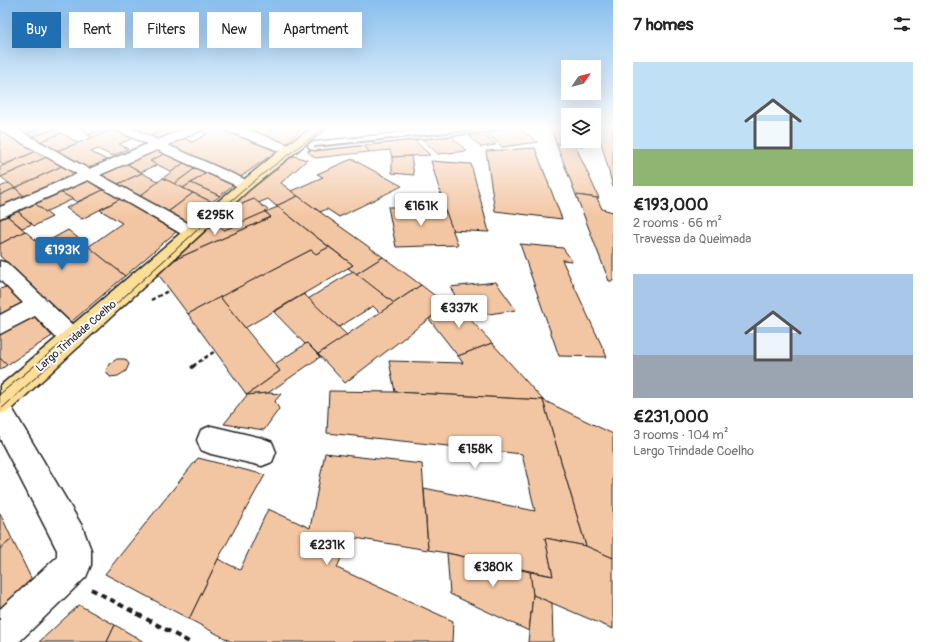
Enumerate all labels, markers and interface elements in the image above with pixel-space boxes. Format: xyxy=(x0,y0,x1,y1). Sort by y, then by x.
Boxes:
chip: Buy xyxy=(12,12,61,48)
chip: Rent xyxy=(69,12,125,48)
chip: Filters xyxy=(133,12,199,48)
chip: New xyxy=(207,12,261,48)
chip: Apartment xyxy=(269,12,362,48)
icon: filters xyxy=(891,13,913,35)
text: 7 homes xyxy=(633,14,693,35)
north arrow xyxy=(561,60,601,100)
map controls xyxy=(561,60,601,148)
icon: home xyxy=(737,88,809,160)
button: layers xyxy=(561,108,601,148)
pin: €161K xyxy=(393,193,449,227)
text: €193,000 xyxy=(633,194,708,215)
text: €161K xyxy=(404,198,438,214)
pin: €295K xyxy=(187,202,243,236)
text: €295K xyxy=(196,207,234,223)
text: 2 rooms · 66 m² xyxy=(633,215,722,231)
text: Travessa da Queimada xyxy=(633,231,751,247)
pin: €193K xyxy=(34,237,90,271)
text: €193K xyxy=(44,242,80,258)
pin: €337K xyxy=(431,295,487,329)
street label: Largo Trindade Coelho xyxy=(33,297,119,375)
text: €337K xyxy=(440,300,478,316)
icon: home xyxy=(737,300,809,372)
text: €231,000 xyxy=(633,406,709,427)
text: 3 rooms · 104 m² xyxy=(633,427,728,443)
pin: €158K xyxy=(447,436,503,470)
text: €158K xyxy=(457,441,493,457)
text: Largo Trindade Coelho xyxy=(633,443,754,459)
pin: €231K xyxy=(299,532,355,566)
text: €231K xyxy=(309,537,345,553)
pin: €380K xyxy=(465,554,521,588)
text: €380K xyxy=(473,559,513,575)

